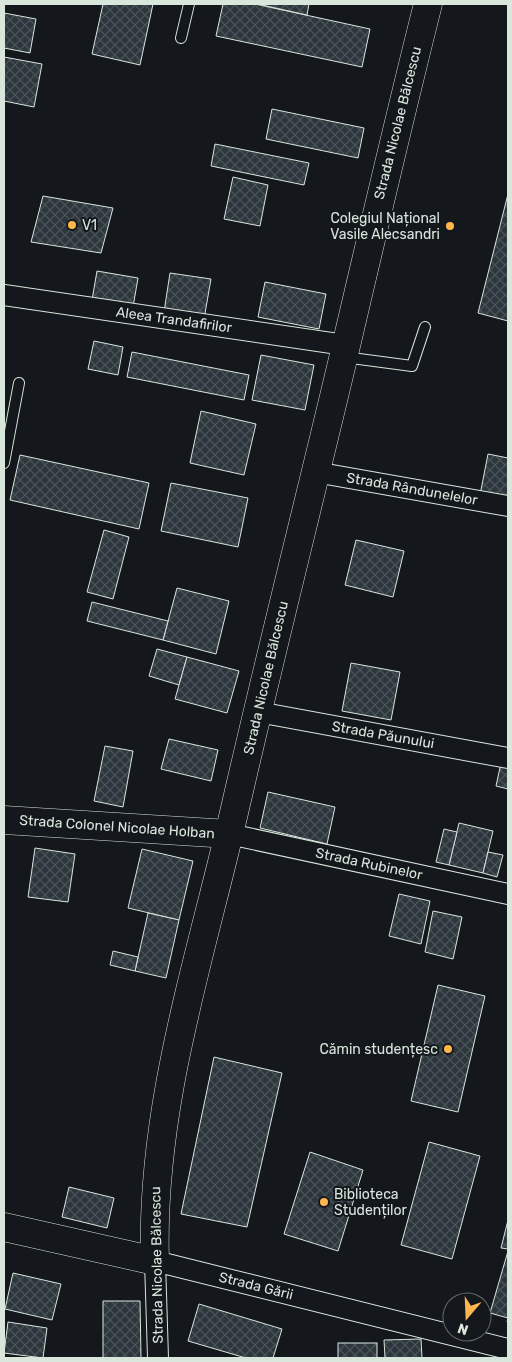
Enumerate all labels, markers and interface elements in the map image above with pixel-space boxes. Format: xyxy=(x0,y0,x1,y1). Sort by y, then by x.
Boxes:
street label: Strada Nicolae Bălcescu xyxy=(371,45,425,201)
place label: Colegiul Național Vasile Alecsandri xyxy=(330,210,440,243)
place label: V1 xyxy=(82,217,97,234)
marker: V1 xyxy=(66,219,78,231)
marker: Colegiul Național Vasile Alecsandri xyxy=(444,220,456,232)
street label: Aleea Trandafirilor xyxy=(115,303,234,337)
street label: Strada Rândunelelor xyxy=(345,469,480,509)
street label: Strada Nicolae Bălcescu xyxy=(240,599,292,757)
street label: Strada Păunului xyxy=(330,718,436,752)
street label: Strada Colonel Nicolae Holban xyxy=(19,812,215,842)
street label: Strada Rubinelor xyxy=(314,844,425,884)
place label: Cămin studențesc xyxy=(319,1041,438,1058)
marker: Cămin studențesc xyxy=(442,1043,454,1055)
street label: Strada Nicolae Bălcescu xyxy=(147,1186,167,1344)
place label: Biblioteca Studenților xyxy=(334,1186,407,1219)
marker: Biblioteca Studenților xyxy=(318,1196,330,1208)
street label: Strada Gării xyxy=(217,1269,295,1303)
north arrow xyxy=(442,1292,492,1342)
text: N xyxy=(455,1319,470,1338)

